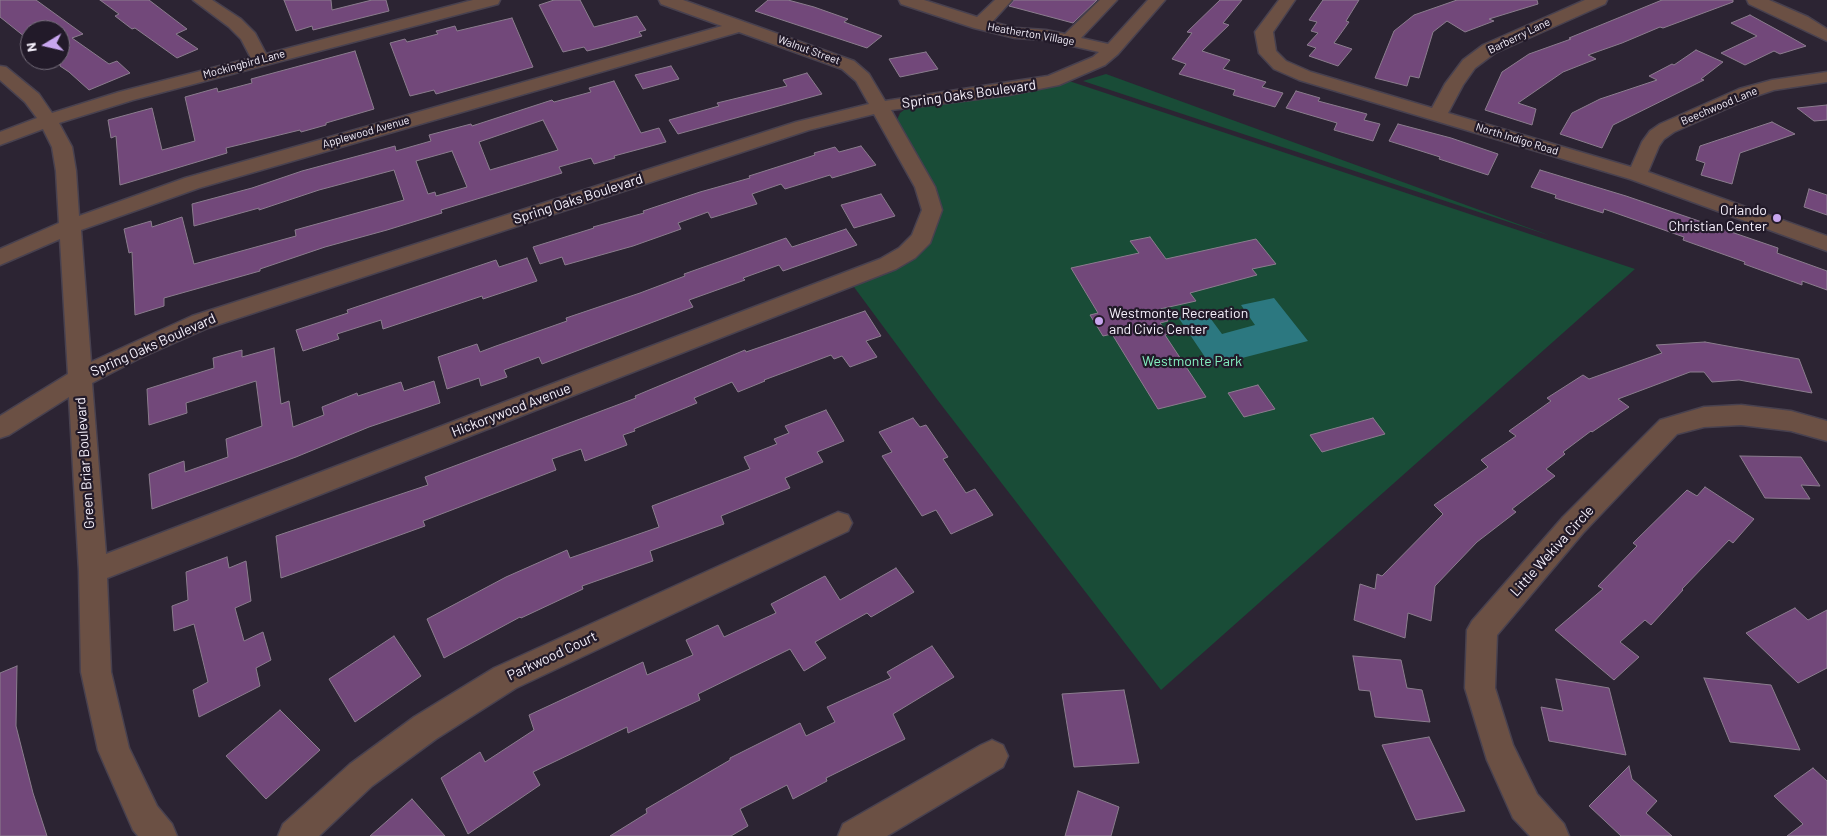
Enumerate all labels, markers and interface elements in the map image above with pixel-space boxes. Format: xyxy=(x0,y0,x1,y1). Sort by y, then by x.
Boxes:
street label: Barberry Lane xyxy=(1486,15,1552,57)
north arrow xyxy=(20,20,70,70)
street label: Heatherton Village xyxy=(986,20,1076,48)
street label: Walnut Street xyxy=(776,33,842,67)
text: N xyxy=(22,41,40,53)
street label: Mockingbird Lane xyxy=(202,47,286,81)
street label: Spring Oaks Boulevard xyxy=(901,76,1037,112)
street label: Beechwood Lane xyxy=(1679,84,1759,128)
street label: Applewood Avenue xyxy=(321,113,411,151)
street label: North Indigo Road xyxy=(1474,120,1560,158)
street label: Spring Oaks Boulevard xyxy=(511,170,645,228)
place label: Orlando Christian Center xyxy=(1668,202,1767,234)
marker: Orlando Christian Center xyxy=(1771,212,1783,224)
place label: Westmonte Recreation and Civic Center xyxy=(1109,305,1248,338)
street label: Spring Oaks Boulevard xyxy=(88,310,218,380)
marker: Westmonte Recreation and Civic Center xyxy=(1093,315,1105,327)
park label: Westmonte Park xyxy=(1142,353,1242,369)
street label: Hickorywood Avenue xyxy=(449,380,573,440)
street label: Green Briar Boulevard xyxy=(72,397,98,529)
street label: Little Wekiva Circle xyxy=(1507,502,1597,600)
street label: Parkwood Court xyxy=(504,628,600,684)

